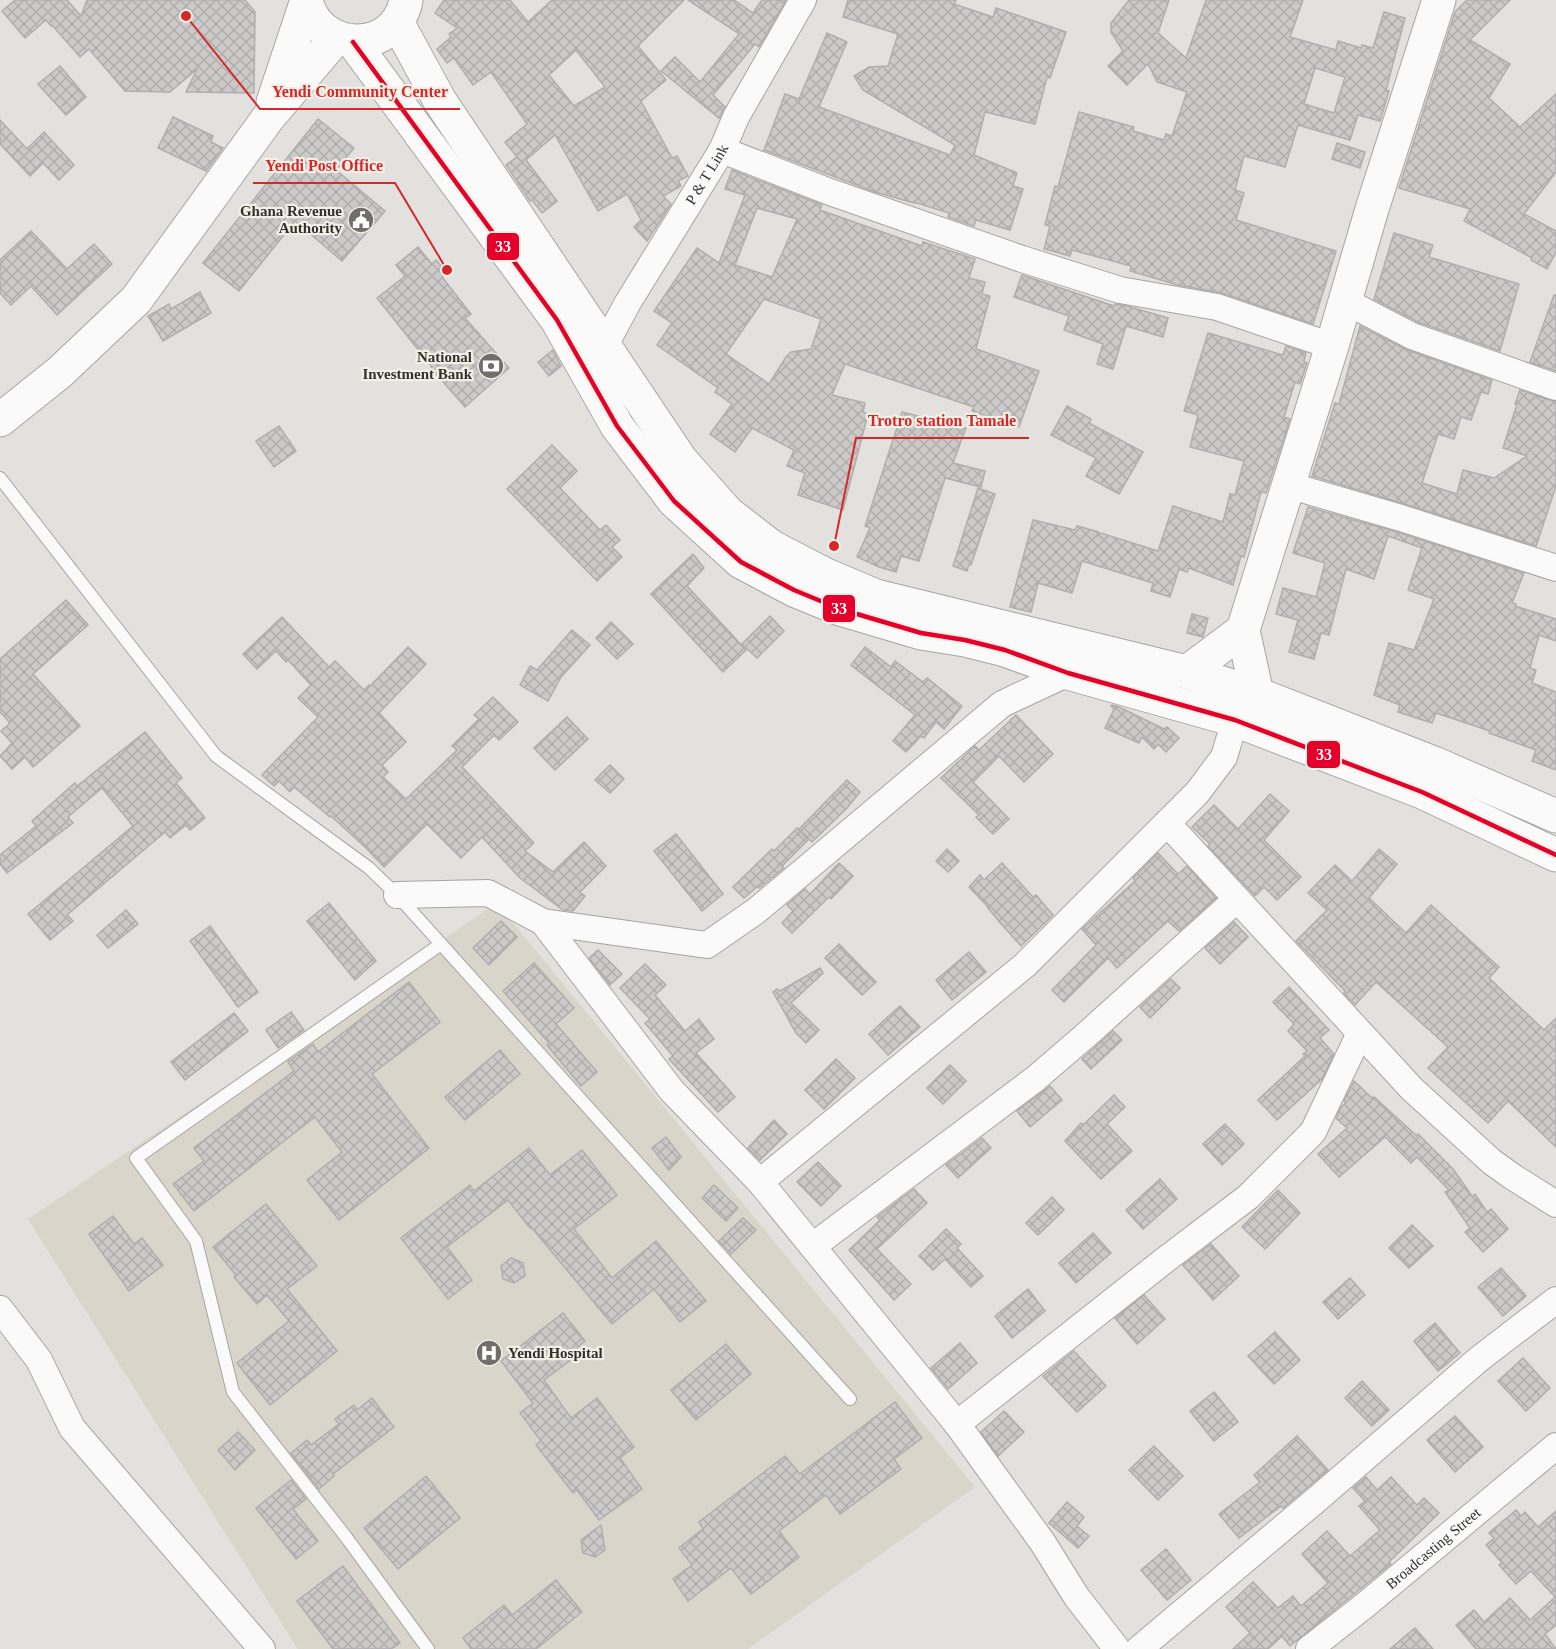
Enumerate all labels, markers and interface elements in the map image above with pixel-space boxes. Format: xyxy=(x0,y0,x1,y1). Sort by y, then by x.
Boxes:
callout: Yendi Community Center xyxy=(260,75,460,109)
text: Yendi Community Center xyxy=(272,83,448,101)
street label: P & T Link xyxy=(682,142,732,207)
callout: Yendi Post Office xyxy=(253,149,395,183)
text: Yendi Post Office xyxy=(265,157,383,174)
place label: Ghana Revenue Authority xyxy=(240,203,342,236)
public building icon: Ghana Revenue Authority xyxy=(346,205,376,235)
line badge: 33 xyxy=(486,232,520,261)
text: 33 xyxy=(495,238,511,255)
place label: National Investment Bank xyxy=(362,349,473,382)
bank icon: National Investment Bank xyxy=(476,351,506,381)
callout: Trotro station Tamale xyxy=(856,404,1029,438)
text: Trotro station Tamale xyxy=(868,412,1016,429)
line badge: 33 xyxy=(822,594,856,623)
text: 33 xyxy=(831,600,847,617)
line badge: 33 xyxy=(1306,740,1341,769)
text: 33 xyxy=(1316,746,1332,763)
hospital icon: Yendi Hospital xyxy=(474,1338,504,1368)
place label: Yendi Hospital xyxy=(508,1345,603,1361)
street label: Broadcasting Street xyxy=(1383,1504,1484,1592)

